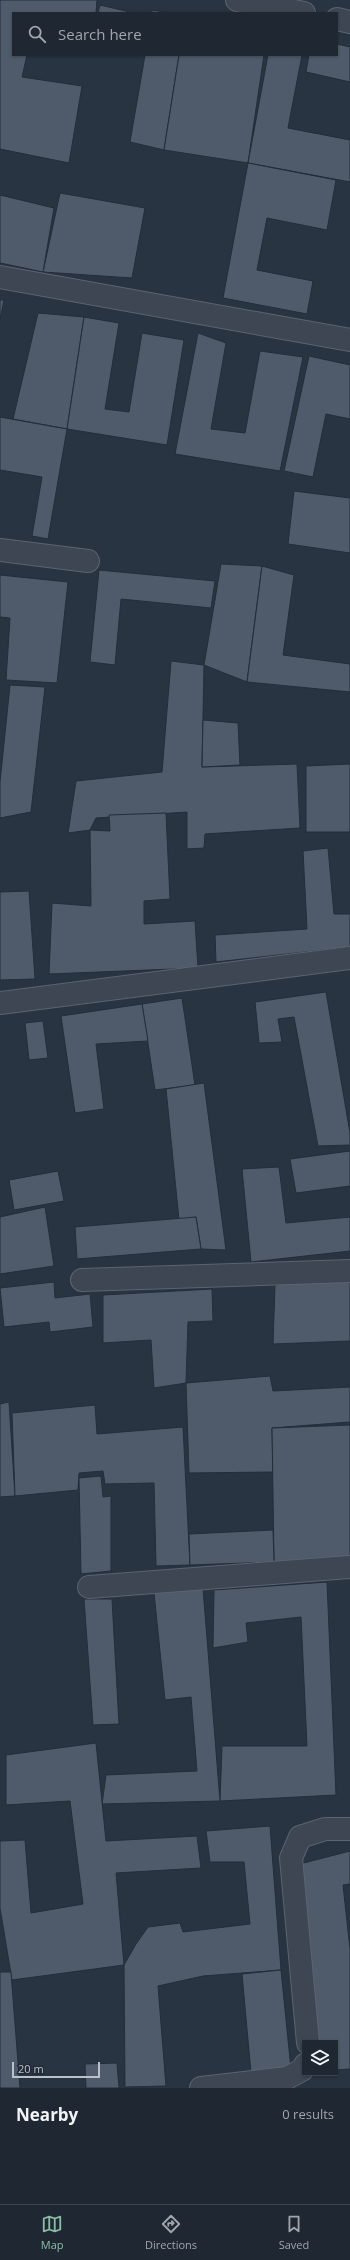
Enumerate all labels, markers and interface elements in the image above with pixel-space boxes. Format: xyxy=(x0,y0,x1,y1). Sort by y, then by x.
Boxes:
search box xyxy=(12,12,338,56)
icon: search xyxy=(26,23,48,45)
text: Search here xyxy=(58,24,142,44)
map controls xyxy=(302,2040,338,2076)
button: layers xyxy=(302,2040,338,2076)
scale bar xyxy=(12,2060,100,2079)
text: 20 m xyxy=(18,2061,44,2076)
text: Nearby xyxy=(16,2103,78,2126)
text: 0 results xyxy=(282,2105,334,2123)
tab: Map xyxy=(41,2213,64,2252)
tab: Directions xyxy=(145,2213,197,2252)
tab: Saved xyxy=(279,2213,309,2252)

